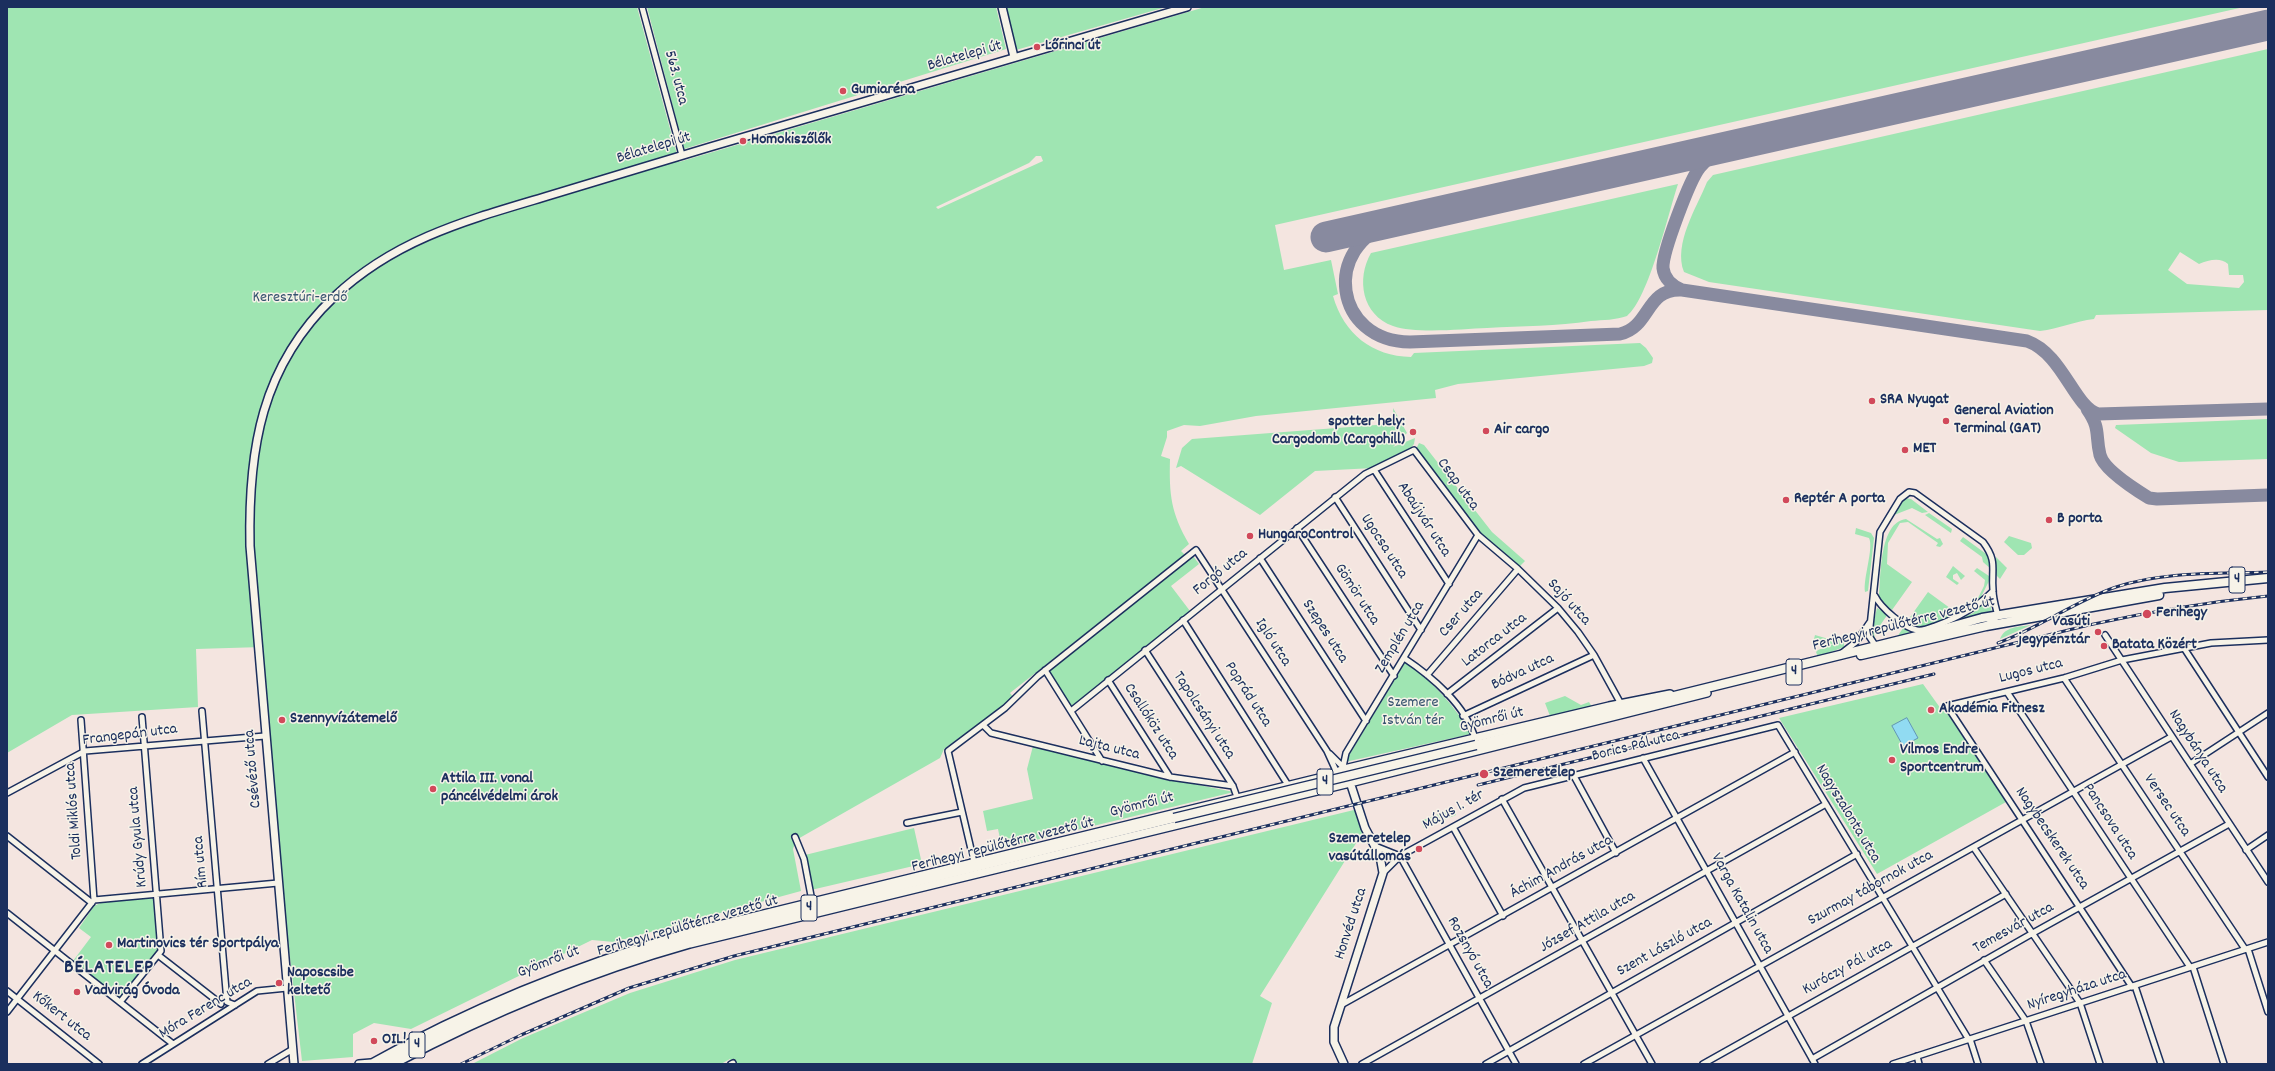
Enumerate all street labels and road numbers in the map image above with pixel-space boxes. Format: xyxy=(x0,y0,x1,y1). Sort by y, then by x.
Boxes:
street label: Bélatelepi út xyxy=(926,37,1004,77)
street label: 563. utca xyxy=(659,49,691,107)
street label: Bélatelepi út xyxy=(615,129,693,169)
street label: Csap utca xyxy=(1432,455,1482,515)
street label: Abaújvár utca xyxy=(1392,479,1454,561)
street label: Ugocsa utca xyxy=(1355,511,1411,583)
street label: Forgó utca xyxy=(1190,545,1252,601)
street label: Gömör utca xyxy=(1329,561,1383,629)
road number: 4 xyxy=(2229,567,2245,593)
street label: Sajó utca xyxy=(1542,576,1594,630)
street label: Cser utca xyxy=(1436,586,1488,642)
street label: Ferihegyi repülőtérre vezető út xyxy=(1811,593,1997,657)
street label: Szepes utca xyxy=(1296,597,1352,667)
street label: Zemplén utca xyxy=(1372,598,1430,678)
street label: Latorca utca xyxy=(1459,610,1531,672)
street label: Igló utca xyxy=(1249,615,1295,671)
street label: Bódva utca xyxy=(1489,650,1557,696)
street label: Lugos utca xyxy=(1997,655,2065,689)
street label: Poprád utca xyxy=(1219,659,1275,731)
road number: 4 xyxy=(1786,659,1802,685)
street label: Tapolcsányi utca xyxy=(1168,669,1238,763)
street label: Csallóköz utca xyxy=(1118,680,1182,764)
street label: Gyömrői út xyxy=(1458,704,1526,738)
street label: Nagybánya utca xyxy=(2163,707,2231,797)
street label: Frangepán utca xyxy=(82,721,178,751)
street label: Borics Pál utca xyxy=(1590,727,1682,767)
street label: Csévéző utca xyxy=(241,729,267,809)
street label: Lajta utca xyxy=(1077,732,1141,766)
street label: Nagyszalonta utca xyxy=(1810,761,1884,867)
street label: Toldi Miklós utca xyxy=(62,762,88,860)
road number: 4 xyxy=(1317,769,1333,795)
street label: Versec utca xyxy=(2138,771,2194,841)
street label: Pancsova utca xyxy=(2077,780,2141,864)
street label: Nagybecskerek utca xyxy=(2010,784,2092,894)
street label: Krúdy Gyula utca xyxy=(125,786,153,888)
street label: Május 1. tér xyxy=(1420,786,1488,836)
street label: Gyömrői út xyxy=(1108,789,1176,823)
street label: Ferihegyi repülőtérre vezető út xyxy=(910,814,1096,878)
street label: Áchim András utca xyxy=(1507,832,1617,904)
street label: Rím utca xyxy=(190,835,214,889)
street label: Szurmay tábornok utca xyxy=(1805,847,1937,931)
street label: Varga Katalin utca xyxy=(1705,850,1777,958)
street label: Honvéd utca xyxy=(1331,886,1373,962)
street label: József Attila utca xyxy=(1537,888,1639,958)
street label: Ferihegyi repülőtérre vezető út xyxy=(595,892,781,962)
road number: 4 xyxy=(801,895,817,921)
street label: Temesvár utca xyxy=(1970,899,2058,959)
street label: Rozsnyó utca xyxy=(1441,914,1497,992)
street label: Szent László utca xyxy=(1614,914,1716,982)
street label: Kuróczy Pál utca xyxy=(1800,935,1896,1001)
street label: Gyömrői út xyxy=(515,942,583,984)
street label: Nyíregyháza utca xyxy=(2025,966,2129,1016)
street label: Móra Ferenc utca xyxy=(156,974,256,1044)
street label: Kőkert utca xyxy=(27,988,95,1046)
road number: 4 xyxy=(409,1032,425,1058)

